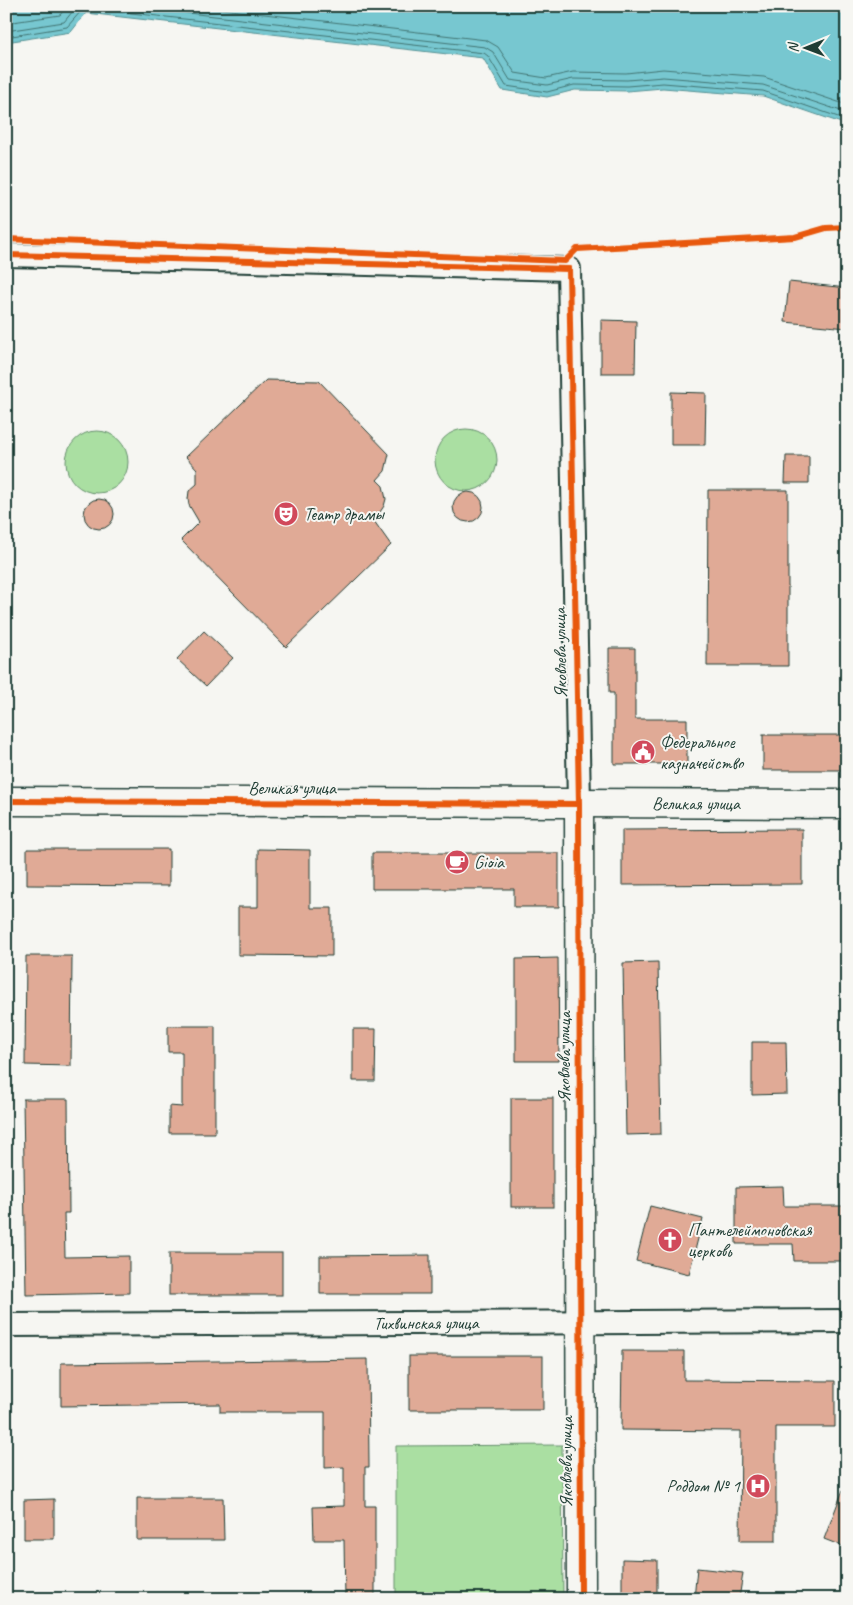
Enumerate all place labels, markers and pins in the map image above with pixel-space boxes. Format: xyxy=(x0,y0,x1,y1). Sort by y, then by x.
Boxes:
theatre icon: Театр драмы xyxy=(273,501,299,527)
place label: Театр драмы xyxy=(304,503,385,525)
place label: Федеральное казначейство xyxy=(660,731,745,775)
public building icon: Федеральное казначейство xyxy=(630,739,656,765)
cafe icon: Gioia xyxy=(444,849,470,875)
place label: Gioia xyxy=(474,851,505,873)
place label: Пантелеймоновская церковь xyxy=(688,1219,813,1262)
church icon: Пантелеймоновская церковь xyxy=(657,1227,683,1253)
hospital icon: Роддом № 1 xyxy=(745,1473,771,1499)
place label: Роддом № 1 xyxy=(667,1475,741,1497)

